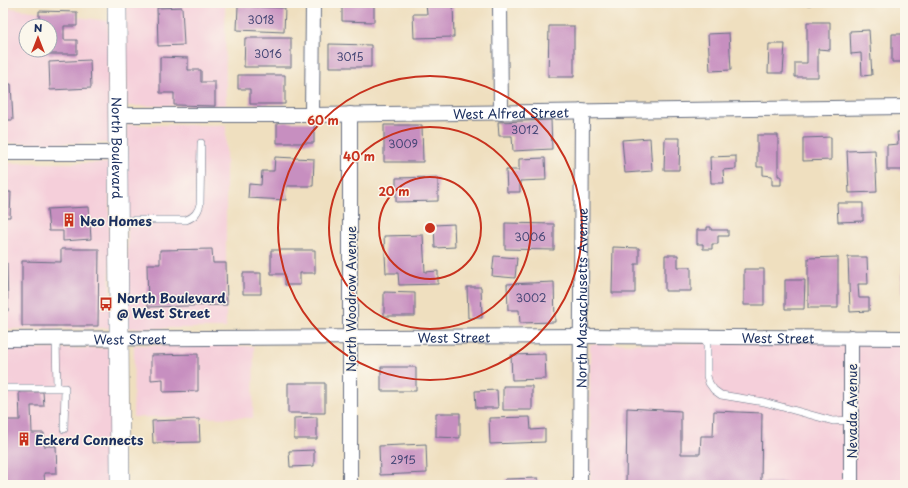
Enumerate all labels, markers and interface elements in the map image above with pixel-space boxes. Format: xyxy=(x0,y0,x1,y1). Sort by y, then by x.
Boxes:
house number: 3018 xyxy=(248,11,275,28)
north arrow xyxy=(18,18,58,58)
text: N xyxy=(34,19,43,36)
house number: 3016 xyxy=(254,45,282,62)
house number: 3015 xyxy=(336,48,364,65)
street label: North Boulevard xyxy=(108,97,128,199)
street label: West Alfred Street xyxy=(453,102,569,123)
text: 60 m xyxy=(307,111,339,129)
house number: 3012 xyxy=(511,121,539,138)
house number: 3009 xyxy=(388,135,418,152)
text: 40 m xyxy=(343,147,375,165)
text: 20 m xyxy=(378,182,410,200)
street label: North Massachusetts Avenue xyxy=(571,208,591,388)
place label: Neo Homes xyxy=(80,211,152,230)
building icon: Neo Homes xyxy=(61,212,77,228)
centre of rings xyxy=(423,221,437,235)
street label: North Woodrow Avenue xyxy=(341,226,360,372)
house number: 3006 xyxy=(514,228,546,245)
place label: North Boulevard @ West Street xyxy=(117,288,226,322)
house number: 3002 xyxy=(515,289,547,306)
bus stop icon: North Boulevard @ West Street xyxy=(98,296,114,312)
street label: West Street xyxy=(418,327,490,346)
street label: West Street xyxy=(742,327,814,347)
street label: West Street xyxy=(94,329,166,348)
street label: Nevada Avenue xyxy=(842,363,861,459)
place label: Eckerd Connects xyxy=(35,430,143,449)
building icon: Eckerd Connects xyxy=(16,431,32,447)
house number: 2915 xyxy=(390,451,416,468)

